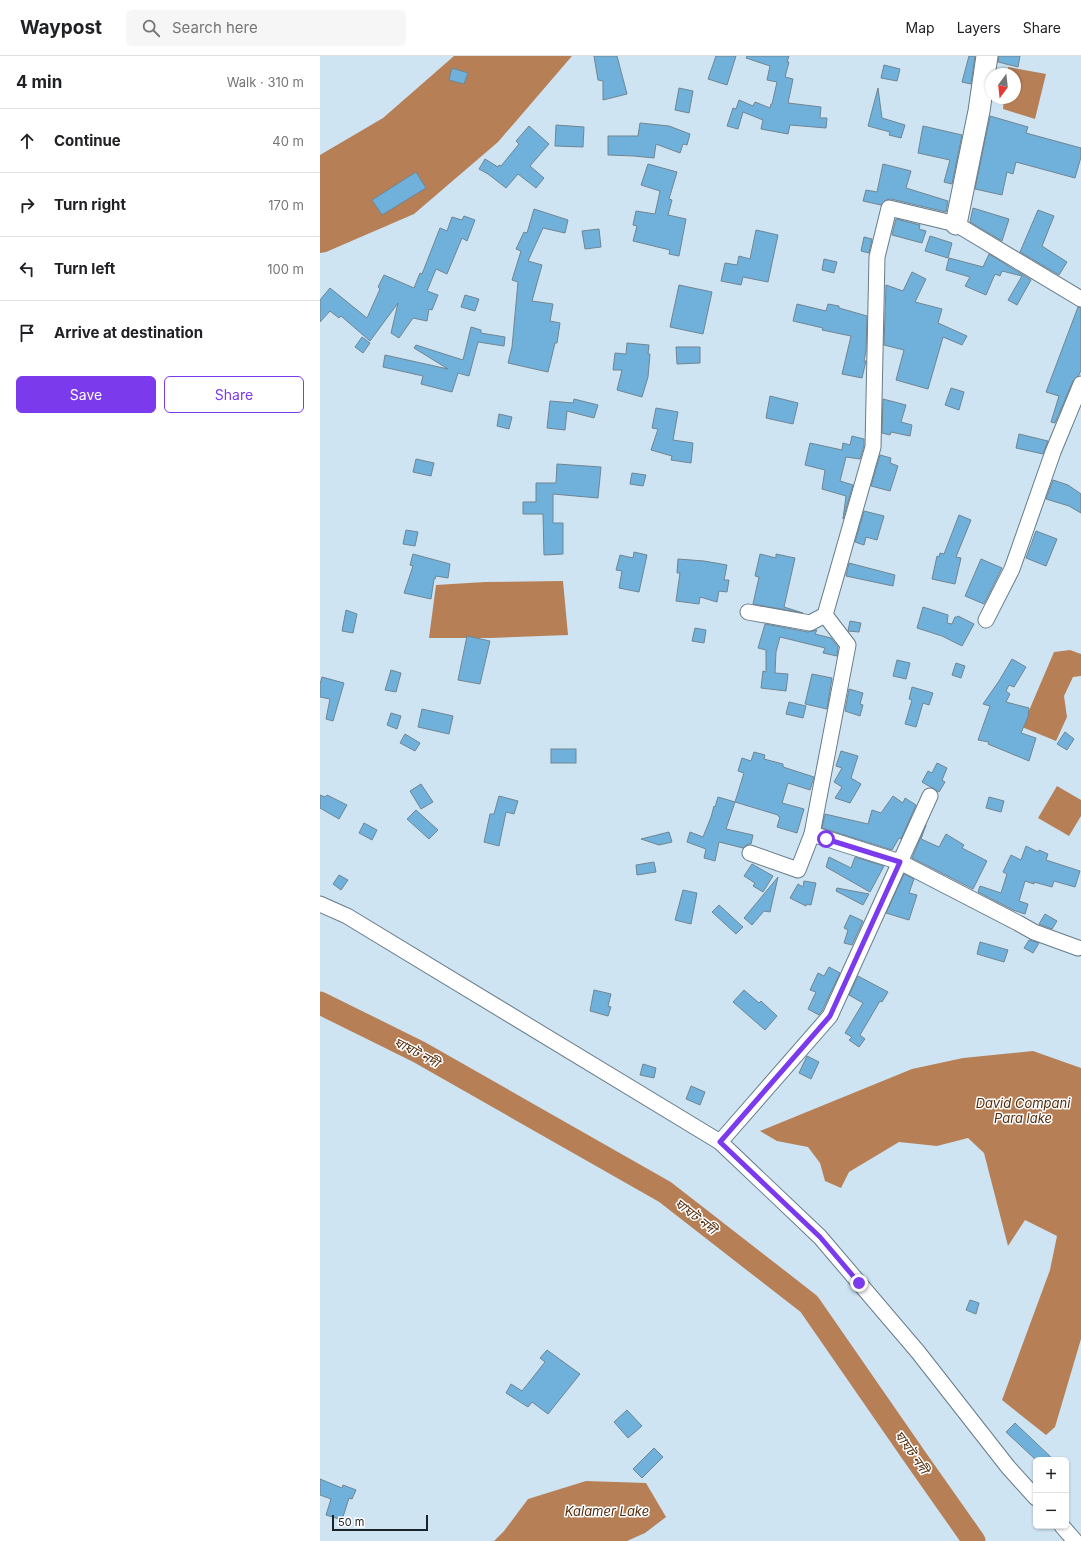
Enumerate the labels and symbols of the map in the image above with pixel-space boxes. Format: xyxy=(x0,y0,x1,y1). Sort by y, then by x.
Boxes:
north arrow xyxy=(985,68,1021,104)
route start xyxy=(817,830,835,848)
water label: ঘাঘট নদী xyxy=(392,1033,445,1072)
water label: David Compani Para lake xyxy=(976,1095,1071,1126)
water label: ঘাঘট নদী xyxy=(672,1195,722,1239)
route end xyxy=(850,1274,868,1292)
water label: ঘাঘট নদী xyxy=(891,1427,934,1479)
water label: Kalamer Lake xyxy=(565,1503,649,1519)
scale bar xyxy=(332,1513,428,1532)

